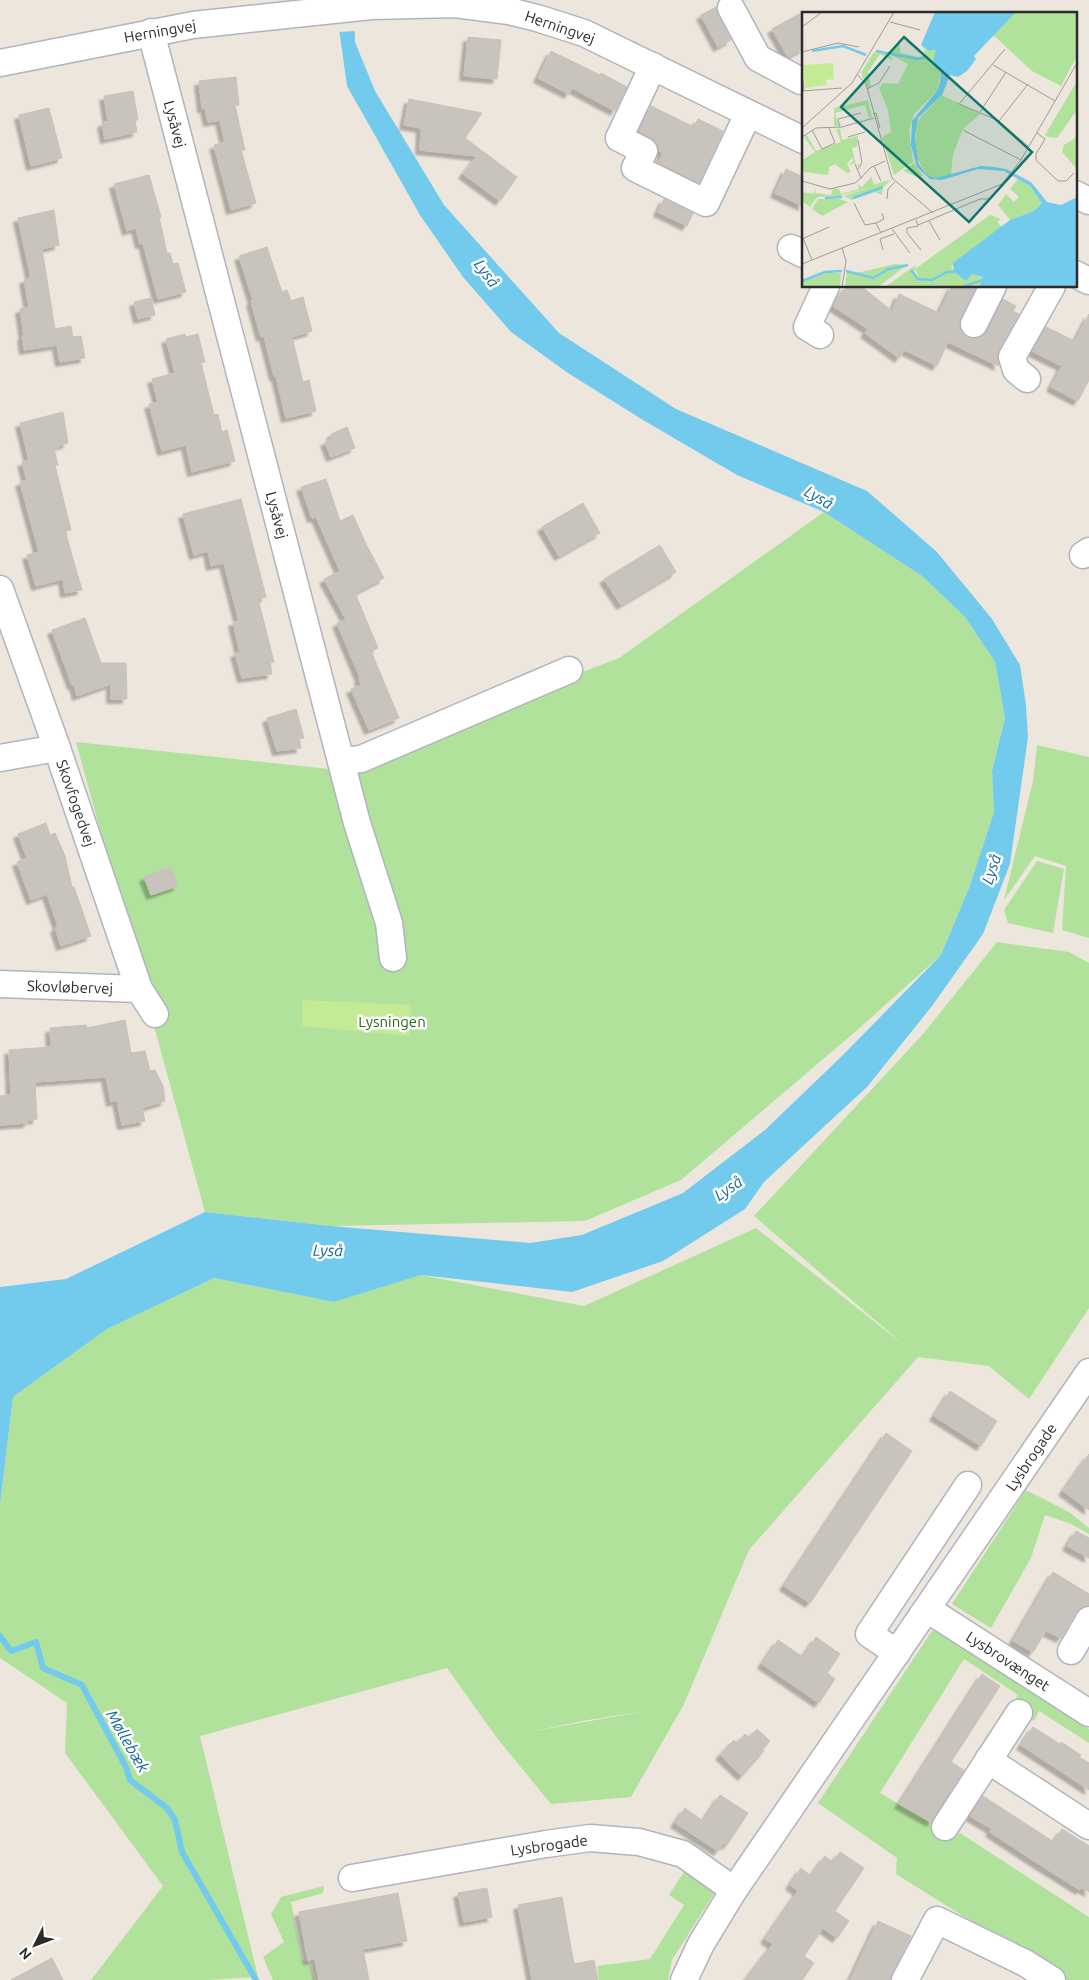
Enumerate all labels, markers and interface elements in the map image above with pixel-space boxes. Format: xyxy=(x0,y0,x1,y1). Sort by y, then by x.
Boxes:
street label: Herningvej xyxy=(523,7,597,47)
inset map xyxy=(802,12,1076,288)
street label: Herningvej xyxy=(123,16,197,46)
street label: Lysåvej xyxy=(161,99,189,149)
water label: Lyså xyxy=(471,256,503,291)
water label: Lyså xyxy=(801,482,837,513)
street label: Lysåvej xyxy=(263,490,291,540)
street label: Skovfogedvej xyxy=(53,757,99,849)
water label: Lyså xyxy=(978,852,1004,886)
street label: Skovløbervej xyxy=(27,977,113,997)
park label: Lysningen xyxy=(358,1013,426,1030)
water label: Lyså xyxy=(710,1172,746,1204)
water label: Lyså xyxy=(313,1241,344,1259)
street label: Lysbrogade xyxy=(1002,1420,1060,1494)
street label: Lysbrovænget xyxy=(963,1628,1053,1694)
water label: Møllebæk xyxy=(103,1707,153,1776)
street label: Lysbrogade xyxy=(509,1831,589,1859)
north arrow xyxy=(10,1920,60,1970)
text: N xyxy=(16,1944,35,1963)

